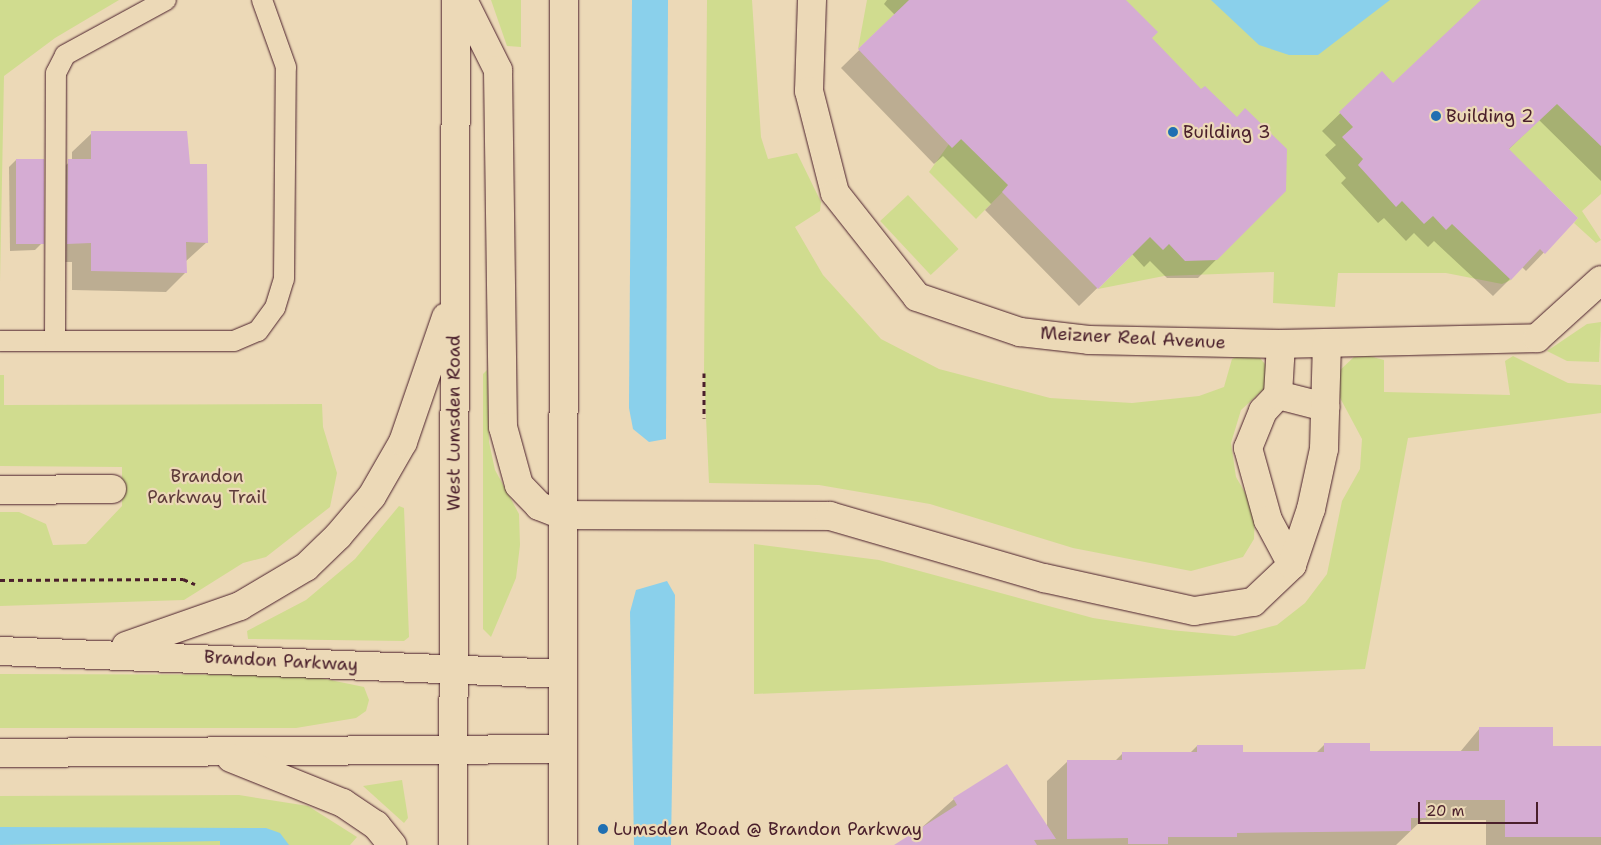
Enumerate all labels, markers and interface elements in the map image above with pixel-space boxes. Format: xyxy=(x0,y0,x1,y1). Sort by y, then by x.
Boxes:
place label: Building 2 xyxy=(1446,105,1534,127)
marker: Building 2 xyxy=(1430,110,1442,122)
place label: Building 3 xyxy=(1183,121,1271,143)
marker: Building 3 xyxy=(1167,126,1179,138)
street label: Meizner Real Avenue xyxy=(1040,322,1226,354)
street label: West Lumsden Road xyxy=(443,335,465,511)
park label: Brandon Parkway Trail xyxy=(147,466,267,508)
street label: Brandon Parkway xyxy=(203,646,359,676)
scale bar xyxy=(1421,792,1541,824)
text: 20 m xyxy=(1426,801,1465,821)
place label: Lumsden Road @ Brandon Parkway xyxy=(613,818,922,840)
marker: Lumsden Road @ Brandon Parkway xyxy=(597,823,609,835)

